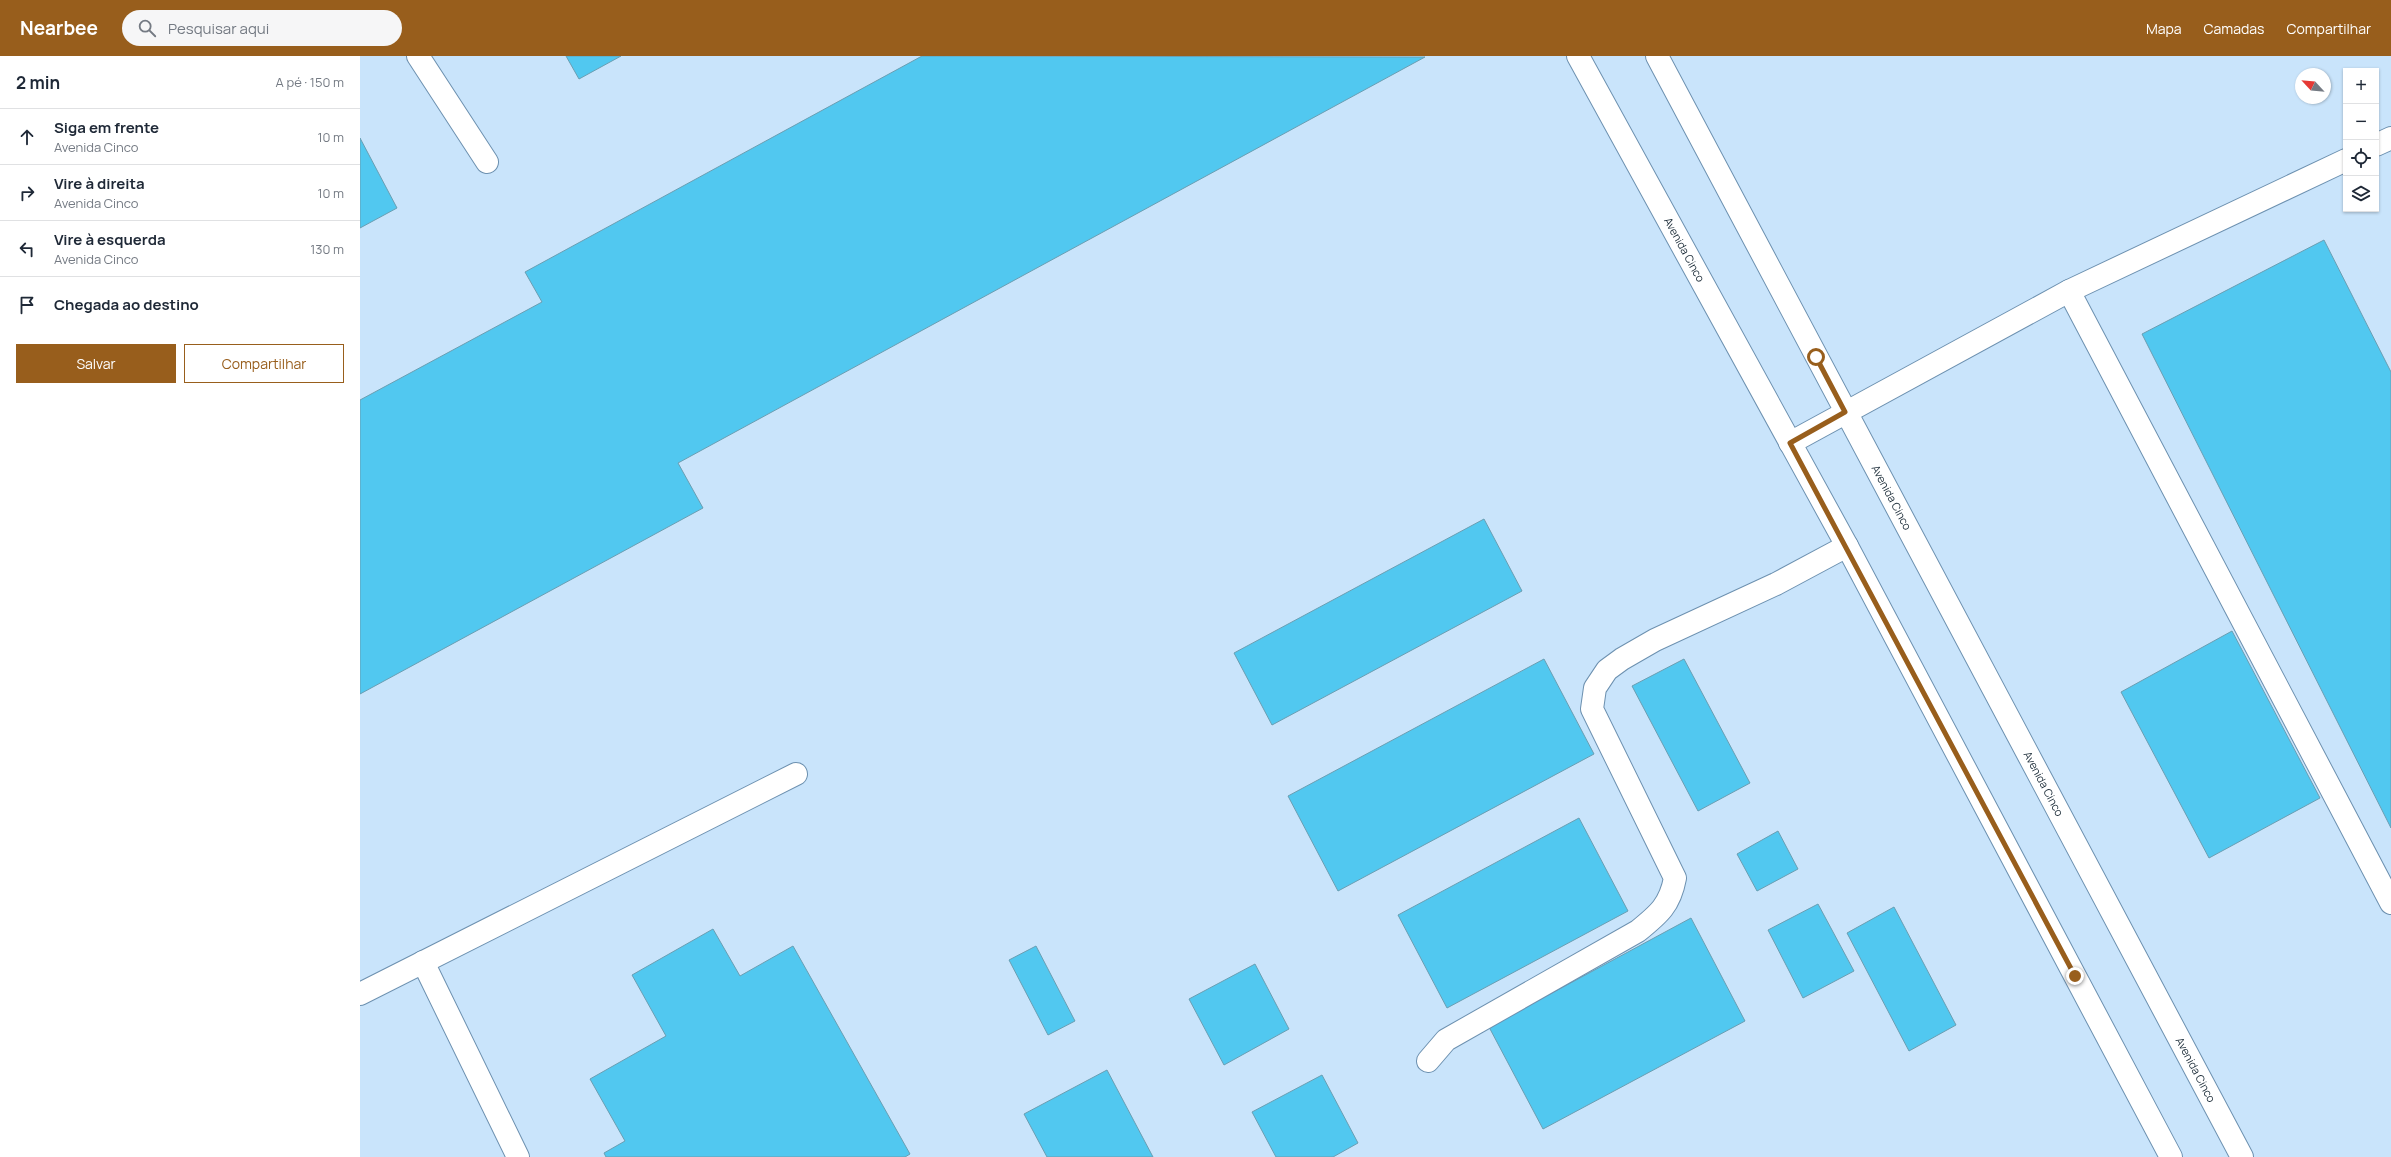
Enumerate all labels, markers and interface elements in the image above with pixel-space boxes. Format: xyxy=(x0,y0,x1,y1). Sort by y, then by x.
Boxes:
search box xyxy=(122,10,402,46)
text: Nearbee xyxy=(20,15,98,41)
icon: search xyxy=(136,17,158,39)
text: Pesquisar aqui xyxy=(168,18,269,39)
text: Mapa xyxy=(2146,19,2182,38)
text: Camadas xyxy=(2204,19,2264,38)
text: Compartilhar xyxy=(2286,19,2371,38)
north arrow xyxy=(2295,68,2331,104)
map controls xyxy=(2343,68,2379,212)
button: + xyxy=(2343,68,2379,104)
text: 2 min xyxy=(16,71,60,94)
text: A pé · 150 m xyxy=(276,73,344,91)
button: − xyxy=(2343,104,2379,140)
text: Siga em frente xyxy=(54,117,159,138)
icon: ahead xyxy=(16,126,38,148)
text: 10 m xyxy=(317,128,344,146)
text: Avenida Cinco xyxy=(54,138,138,156)
button: locate xyxy=(2343,140,2379,176)
text: Vire à direita xyxy=(54,173,145,194)
button: layers xyxy=(2343,176,2379,212)
icon: right xyxy=(16,182,38,204)
text: 10 m xyxy=(317,184,344,202)
text: Avenida Cinco xyxy=(54,194,138,212)
street label: Avenida Cinco xyxy=(1661,215,1709,285)
text: Vire à esquerda xyxy=(54,229,166,250)
icon: left xyxy=(16,238,38,260)
text: 130 m xyxy=(310,240,344,258)
text: Avenida Cinco xyxy=(54,250,138,268)
icon: arrive xyxy=(16,294,38,316)
text: Chegada ao destino xyxy=(54,294,199,315)
button: Salvar xyxy=(16,344,176,383)
button: Compartilhar xyxy=(184,344,344,383)
route start xyxy=(1807,348,1825,366)
street label: Avenida Cinco xyxy=(1869,462,1916,533)
street label: Avenida Cinco xyxy=(2021,748,2068,819)
route end xyxy=(2066,967,2084,985)
street label: Avenida Cinco xyxy=(2173,1034,2220,1105)

